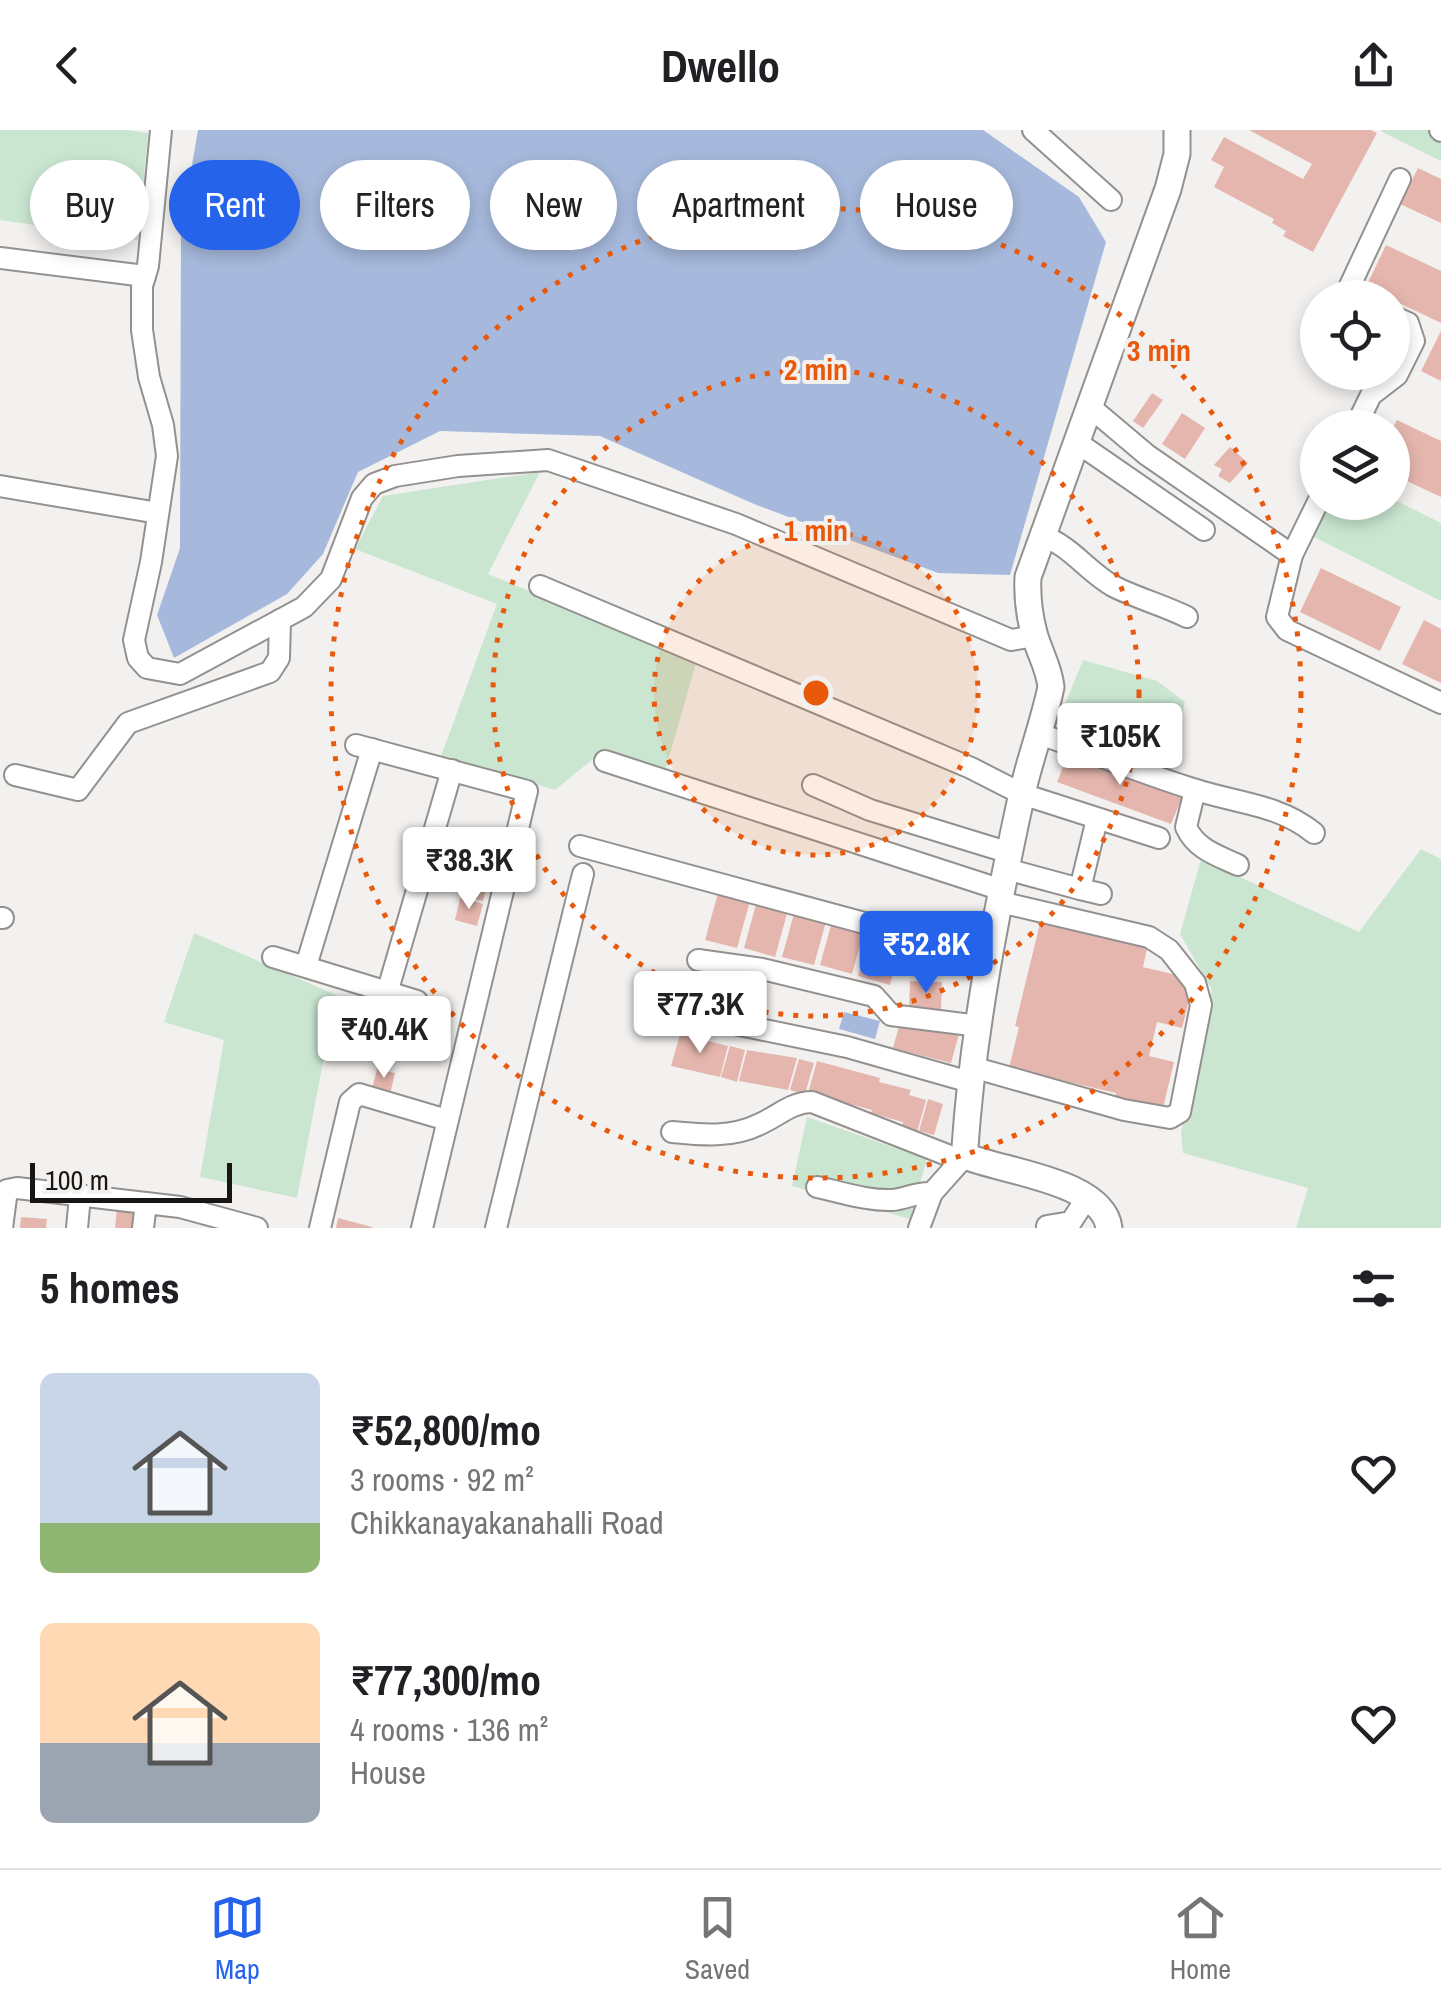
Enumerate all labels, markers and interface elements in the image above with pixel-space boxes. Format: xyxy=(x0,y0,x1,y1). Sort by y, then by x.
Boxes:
text: Dwello xyxy=(661,35,780,96)
icon: back xyxy=(40,38,95,93)
icon: share xyxy=(1346,38,1401,93)
chip: Buy xyxy=(30,160,149,250)
chip: Rent xyxy=(169,160,300,250)
chip: Filters xyxy=(320,160,470,250)
chip: New xyxy=(490,160,617,250)
chip: Apartment xyxy=(637,160,840,250)
chip: House xyxy=(860,160,1013,250)
map controls xyxy=(1300,280,1410,520)
button: locate xyxy=(1300,280,1410,390)
text: 3 min xyxy=(1127,330,1191,370)
text: 2 min xyxy=(784,349,848,389)
button: layers xyxy=(1300,410,1410,520)
text: 1 min xyxy=(784,510,848,550)
centre of rings xyxy=(798,675,834,711)
pin: ₹105K xyxy=(1050,703,1190,788)
text: ₹105K xyxy=(1079,714,1161,757)
pin: ₹38.3K xyxy=(388,827,550,912)
text: ₹38.3K xyxy=(425,838,513,881)
pin: ₹52.8K xyxy=(845,911,1007,996)
text: ₹52.8K xyxy=(882,922,970,965)
pin: ₹77.3K xyxy=(619,971,781,1056)
text: ₹77.3K xyxy=(656,982,744,1025)
pin: ₹40.4K xyxy=(303,996,465,1081)
text: ₹40.4K xyxy=(340,1007,428,1050)
scale bar xyxy=(30,1158,232,1202)
text: 100 m xyxy=(45,1161,109,1199)
text: 5 homes xyxy=(40,1260,180,1316)
icon: filters xyxy=(1346,1261,1401,1316)
text: ₹52,800/mo xyxy=(350,1402,541,1458)
icon: home xyxy=(120,1413,240,1533)
icon: heart xyxy=(1346,1446,1401,1501)
text: 3 rooms · 92 m² xyxy=(350,1458,534,1501)
text: Chikkanayakanahalli Road xyxy=(350,1501,664,1544)
text: ₹77,300/mo xyxy=(350,1652,541,1708)
icon: home xyxy=(120,1663,240,1783)
icon: heart xyxy=(1346,1696,1401,1751)
text: 4 rooms · 136 m² xyxy=(350,1708,548,1751)
text: House xyxy=(350,1751,426,1794)
tab: Map xyxy=(210,1890,265,1988)
tab: Saved xyxy=(685,1890,750,1988)
tab: Home xyxy=(1170,1890,1231,1988)

